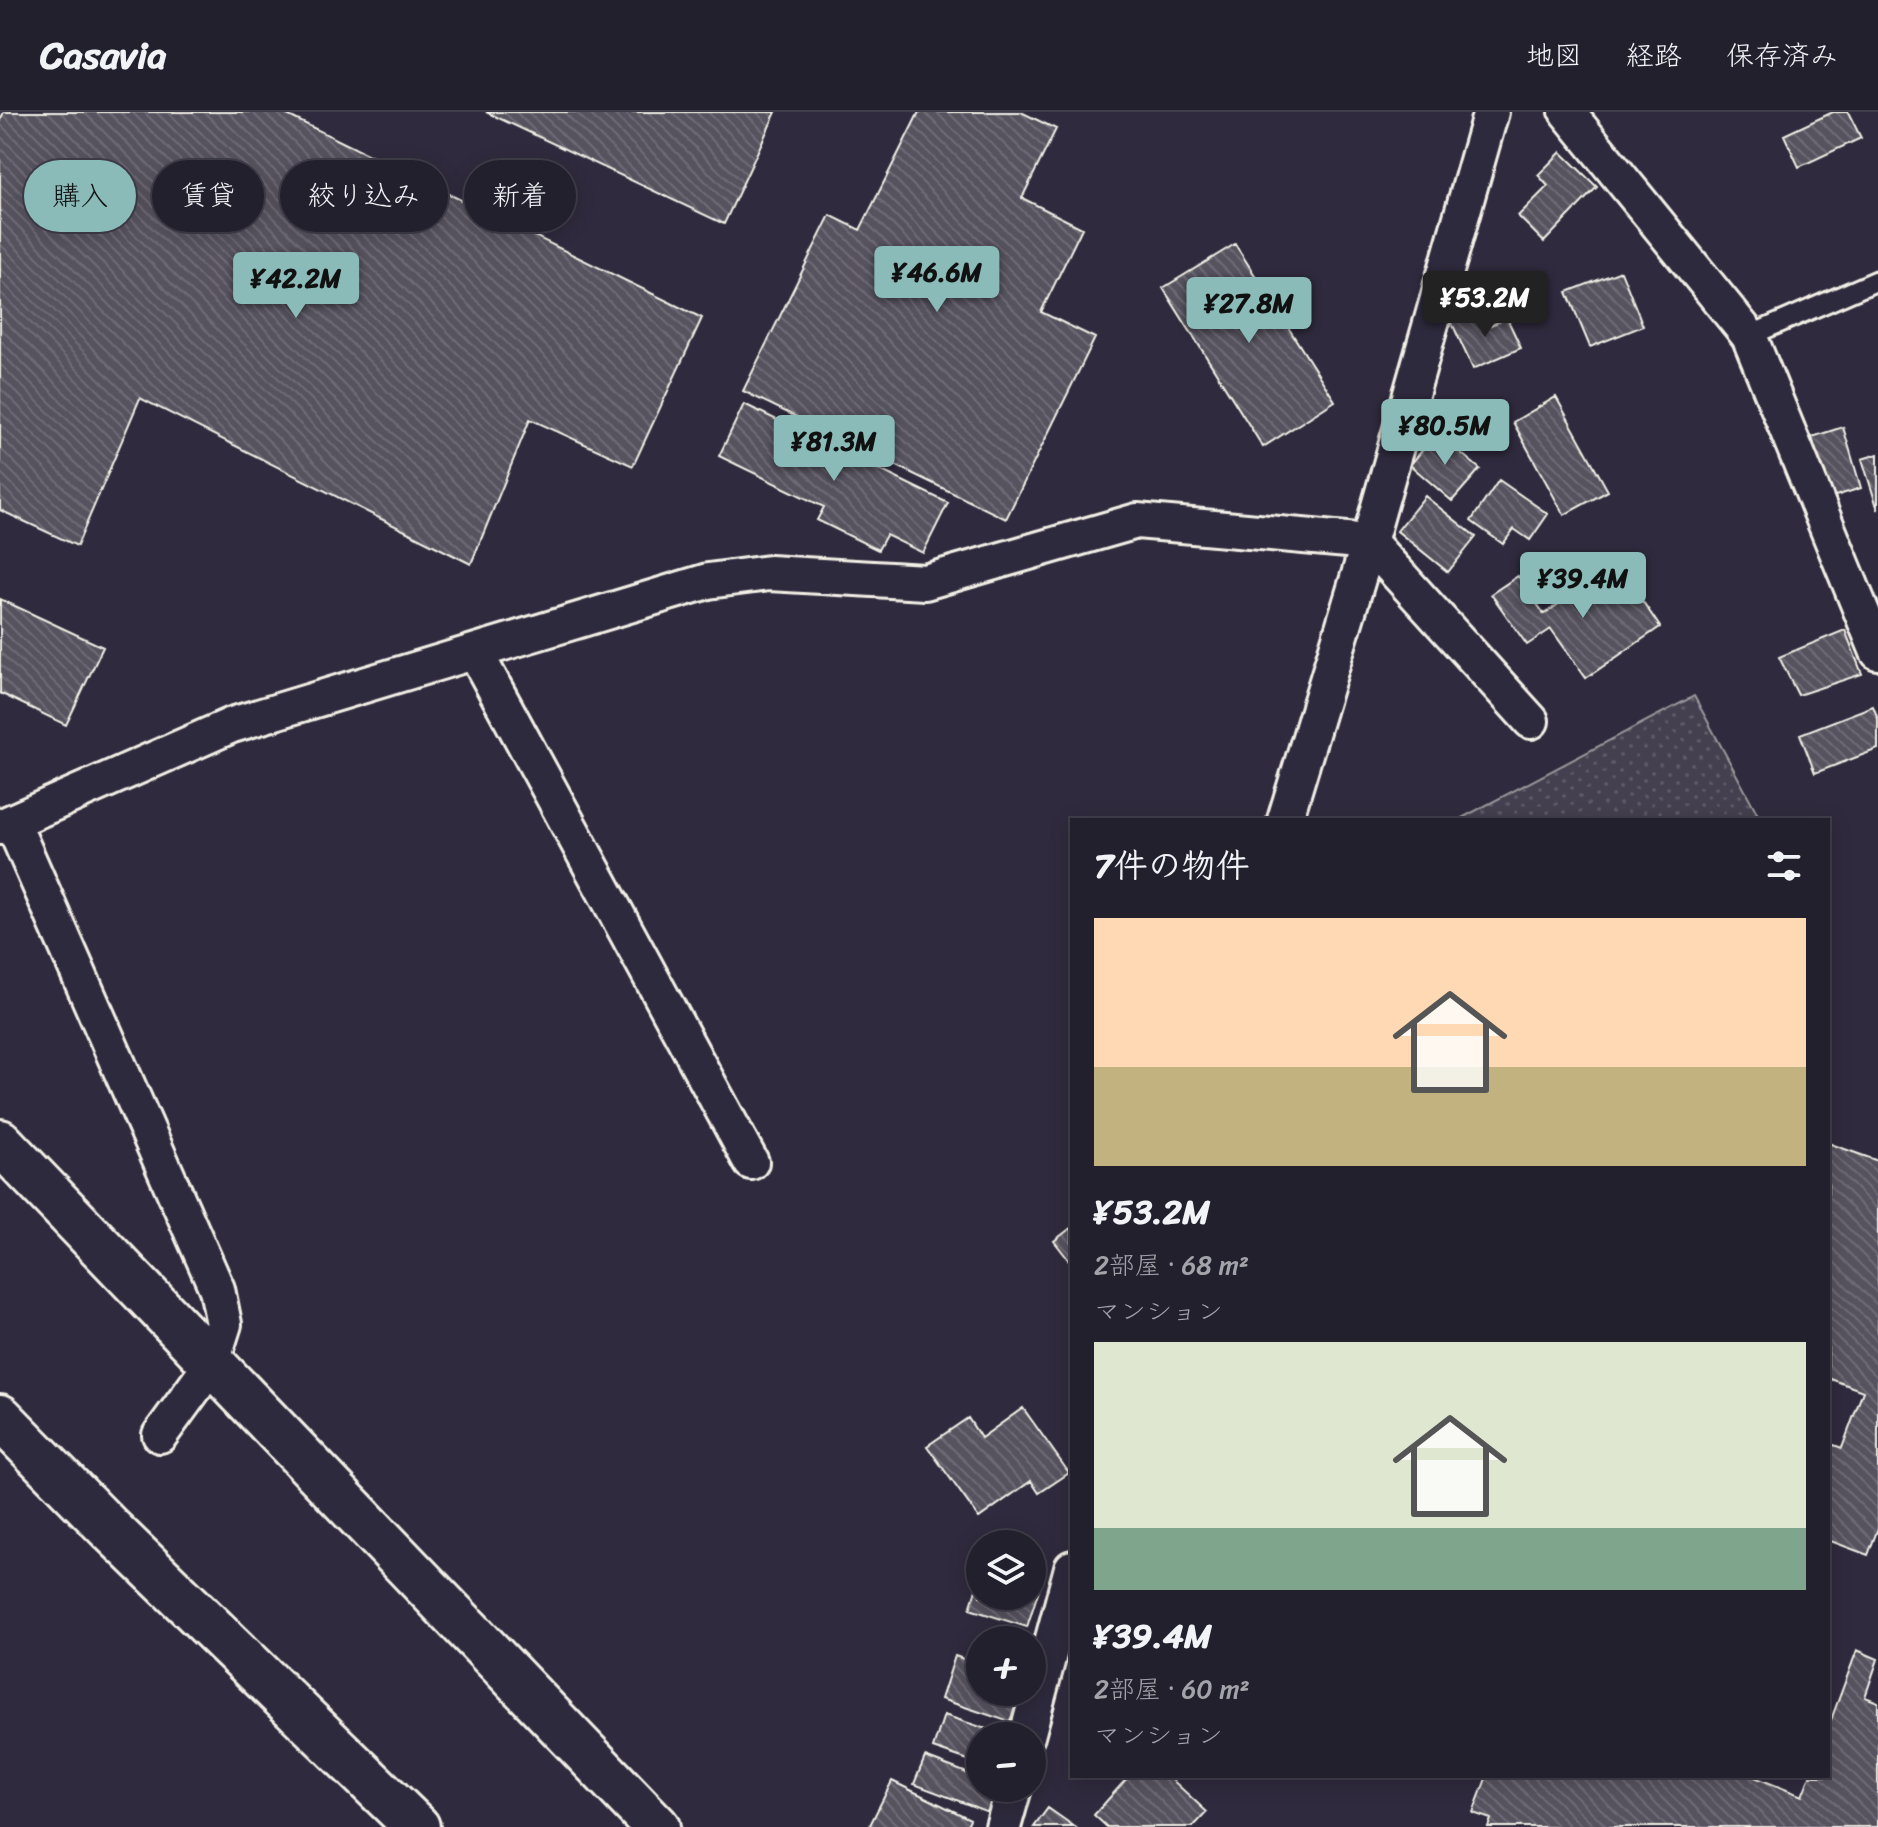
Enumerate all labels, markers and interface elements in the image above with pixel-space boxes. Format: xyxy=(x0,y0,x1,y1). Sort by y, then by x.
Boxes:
text: Casavia xyxy=(40,22,167,89)
text: 地図 xyxy=(1526,31,1582,80)
text: 経路 xyxy=(1626,31,1682,80)
text: 保存済み xyxy=(1726,31,1838,80)
chip: 購入 xyxy=(24,160,136,232)
chip: 賃貸 xyxy=(152,160,264,232)
chip: 絞り込み xyxy=(280,160,448,232)
chip: 新着 xyxy=(464,160,576,232)
pin: ¥46.6M xyxy=(872,246,1002,314)
text: ¥46.6M xyxy=(892,249,982,295)
pin: ¥42.2M xyxy=(231,252,361,320)
text: ¥42.2M xyxy=(251,255,341,301)
pin: ¥53.2M xyxy=(1420,271,1550,339)
text: ¥53.2M xyxy=(1441,274,1529,320)
pin: ¥27.8M xyxy=(1184,277,1314,345)
text: ¥27.8M xyxy=(1204,280,1294,326)
pin: ¥80.5M xyxy=(1380,399,1510,467)
text: ¥80.5M xyxy=(1399,402,1491,448)
pin: ¥81.3M xyxy=(769,415,899,483)
text: ¥81.3M xyxy=(792,418,876,464)
pin: ¥39.4M xyxy=(1518,552,1648,620)
text: ¥39.4M xyxy=(1538,555,1628,601)
text: 7件の物件 xyxy=(1094,836,1249,896)
icon: filters xyxy=(1762,844,1806,888)
icon: home xyxy=(1378,970,1522,1114)
text: ¥53.2M xyxy=(1094,1182,1210,1242)
text: 2部屋 · 68 m² xyxy=(1094,1242,1249,1288)
text: マンション xyxy=(1094,1288,1223,1334)
icon: home xyxy=(1378,1394,1522,1538)
map controls xyxy=(966,1530,1046,1802)
button: layers xyxy=(966,1530,1046,1610)
text: ¥39.4M xyxy=(1094,1606,1212,1666)
button: + xyxy=(966,1626,1046,1706)
text: 2部屋 · 60 m² xyxy=(1094,1666,1250,1712)
text: マンション xyxy=(1094,1712,1223,1758)
button: − xyxy=(966,1722,1046,1802)

